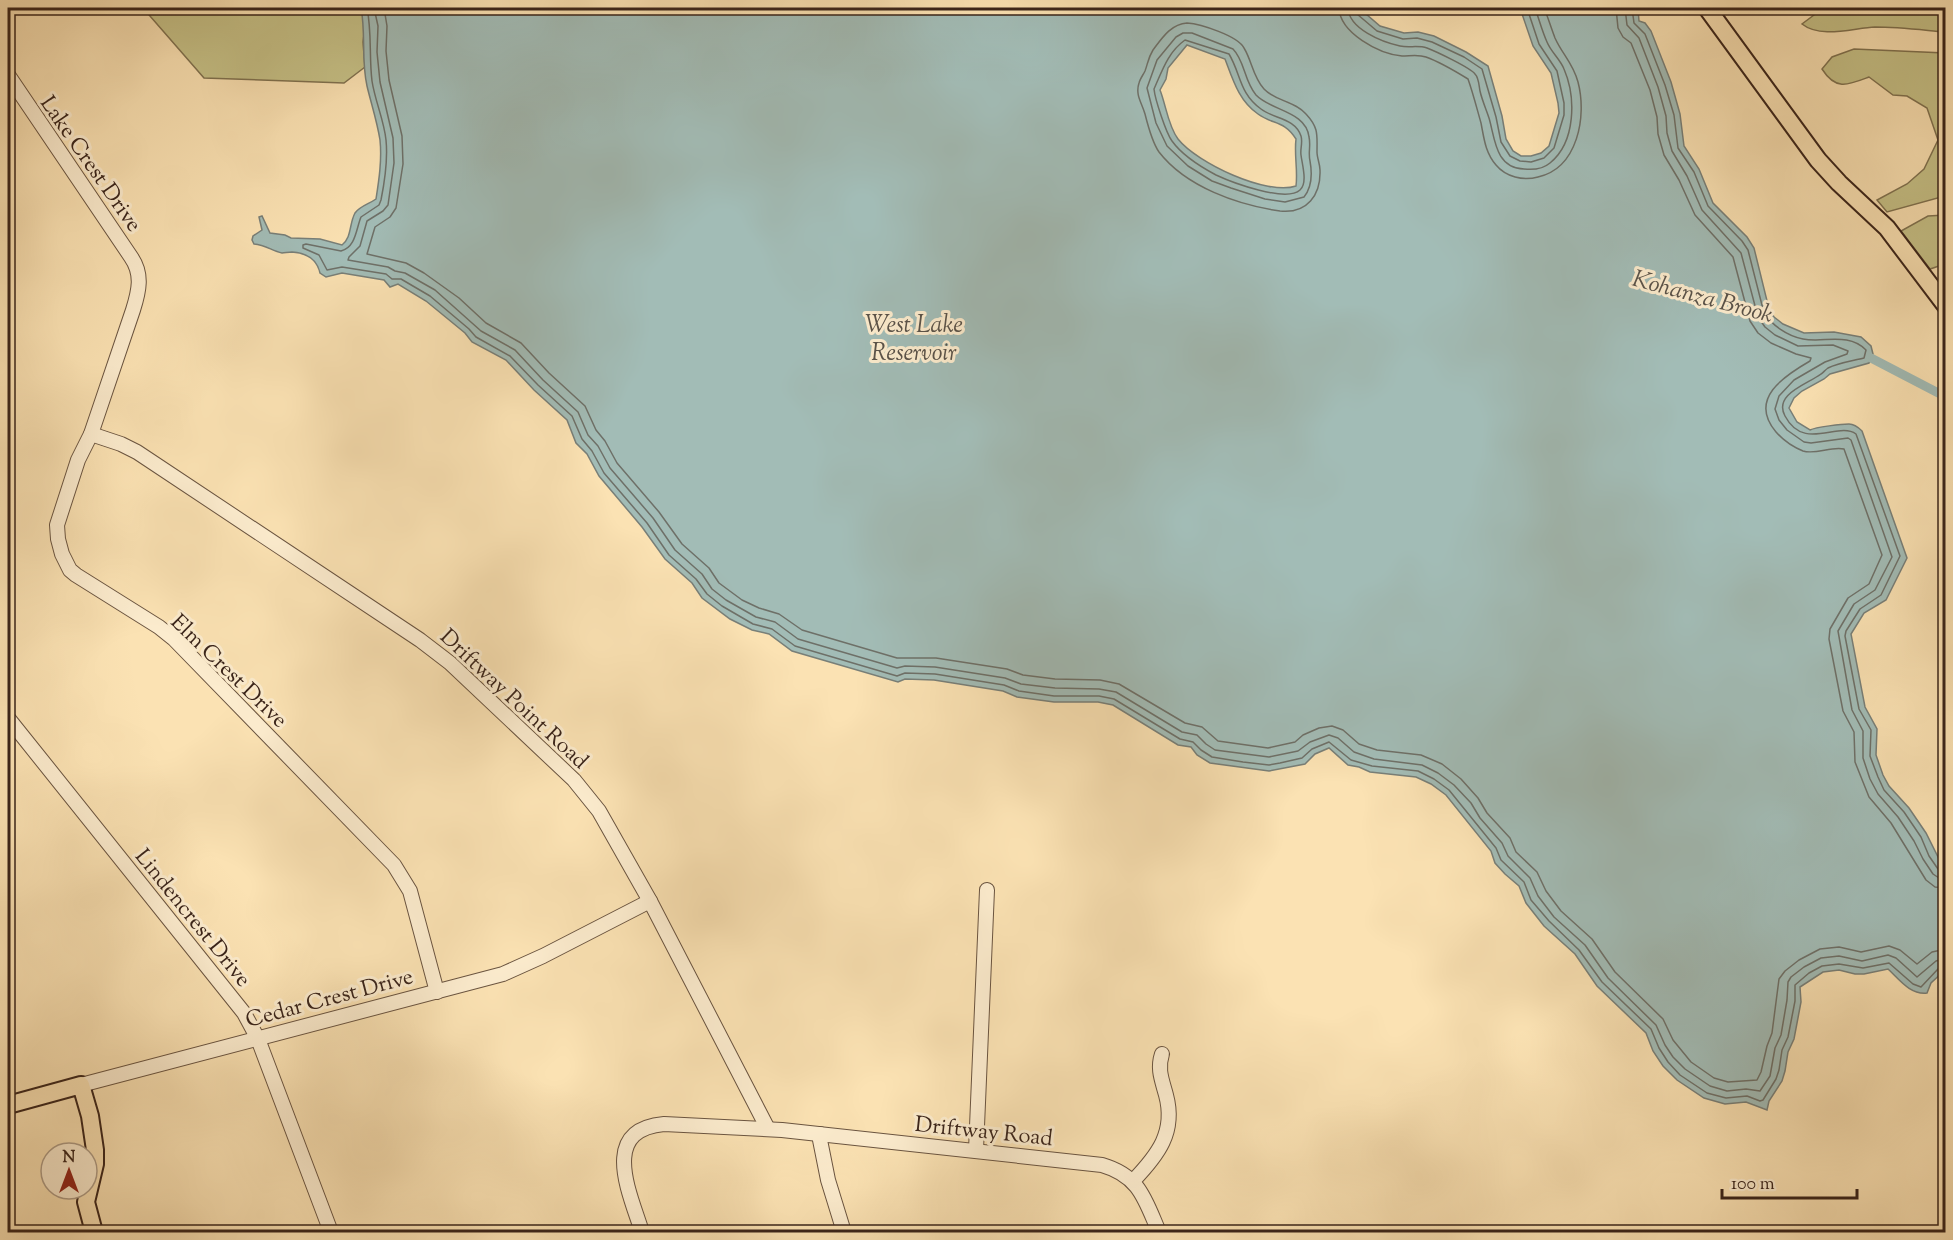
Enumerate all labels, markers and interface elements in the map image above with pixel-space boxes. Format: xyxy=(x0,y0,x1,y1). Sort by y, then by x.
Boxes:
street label: Lake Crest Drive xyxy=(31,90,148,239)
water label: Kohanza Brook xyxy=(1628,263,1777,333)
water label: West Lake Reservoir xyxy=(865,309,963,371)
street label: Elm Crest Drive xyxy=(162,608,294,736)
street label: Driftway Point Road xyxy=(431,623,595,778)
street label: Lindencrest Drive xyxy=(126,843,258,995)
street label: Cedar Crest Drive xyxy=(242,962,417,1038)
street label: Driftway Road xyxy=(913,1110,1054,1156)
north arrow xyxy=(39,1141,99,1201)
text: N xyxy=(63,1147,76,1170)
scale bar xyxy=(1722,1162,1857,1200)
text: 100 m xyxy=(1731,1172,1775,1198)

